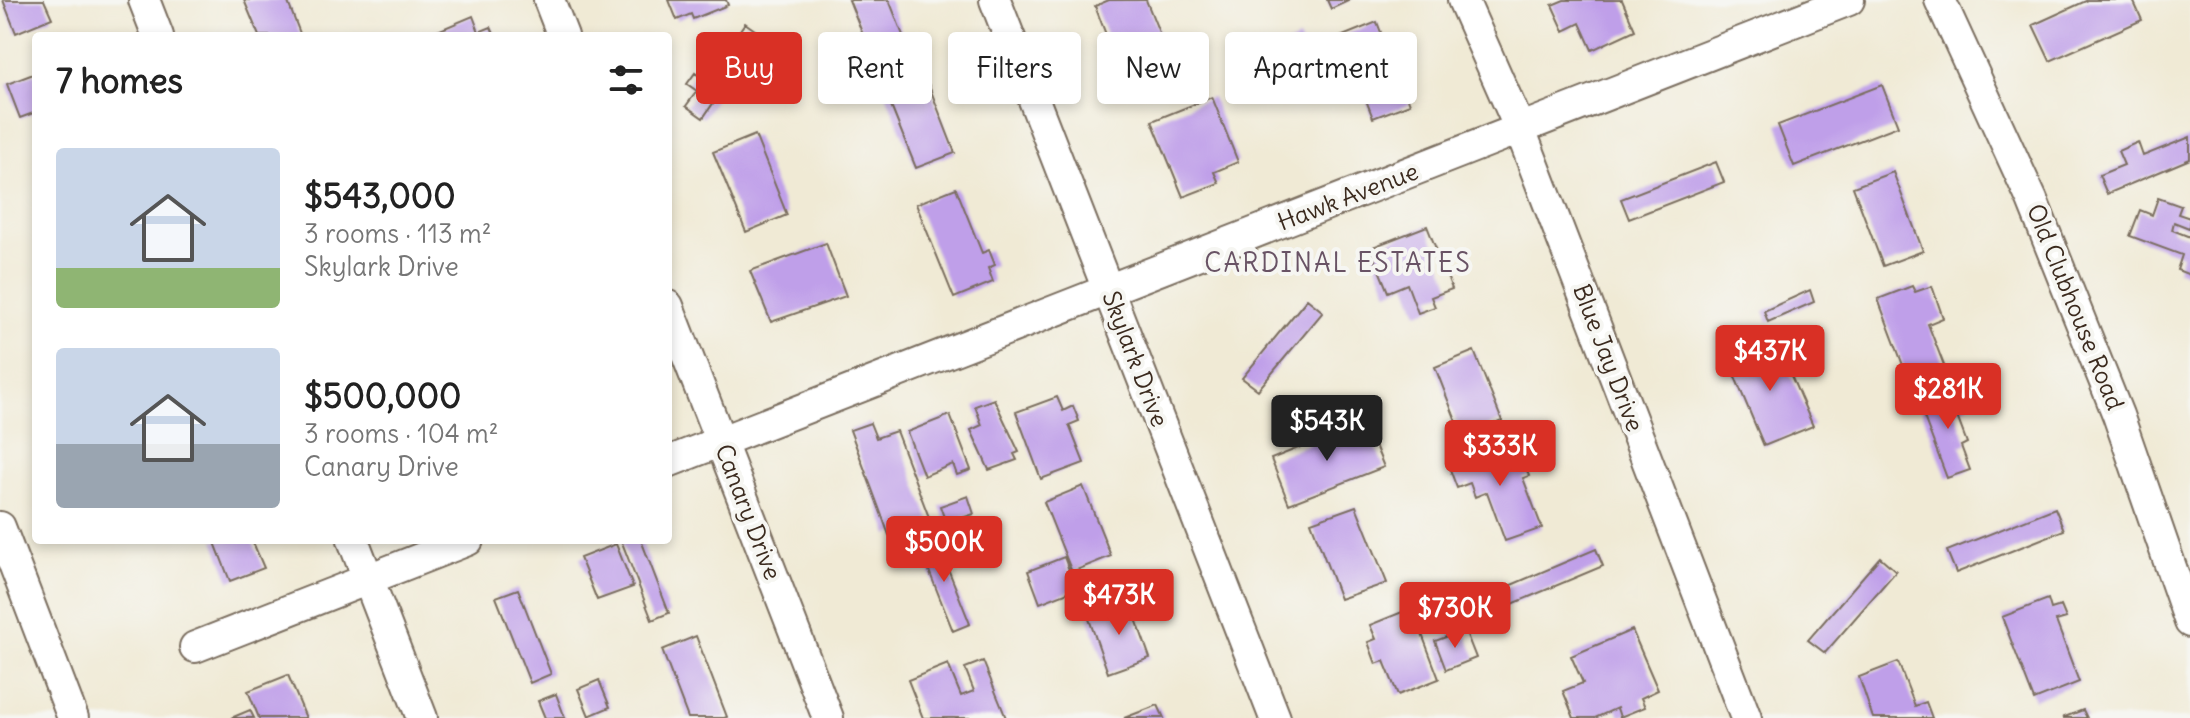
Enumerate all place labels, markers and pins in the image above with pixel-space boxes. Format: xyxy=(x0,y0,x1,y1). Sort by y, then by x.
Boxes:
pin: $437K xyxy=(1714,325,1826,393)
pin: $281K xyxy=(1892,363,2004,431)
pin: $543K xyxy=(1271,395,1383,463)
pin: $333K xyxy=(1444,420,1556,488)
pin: $500K xyxy=(888,516,1000,584)
pin: $473K xyxy=(1063,569,1175,637)
pin: $730K xyxy=(1399,582,1511,650)

